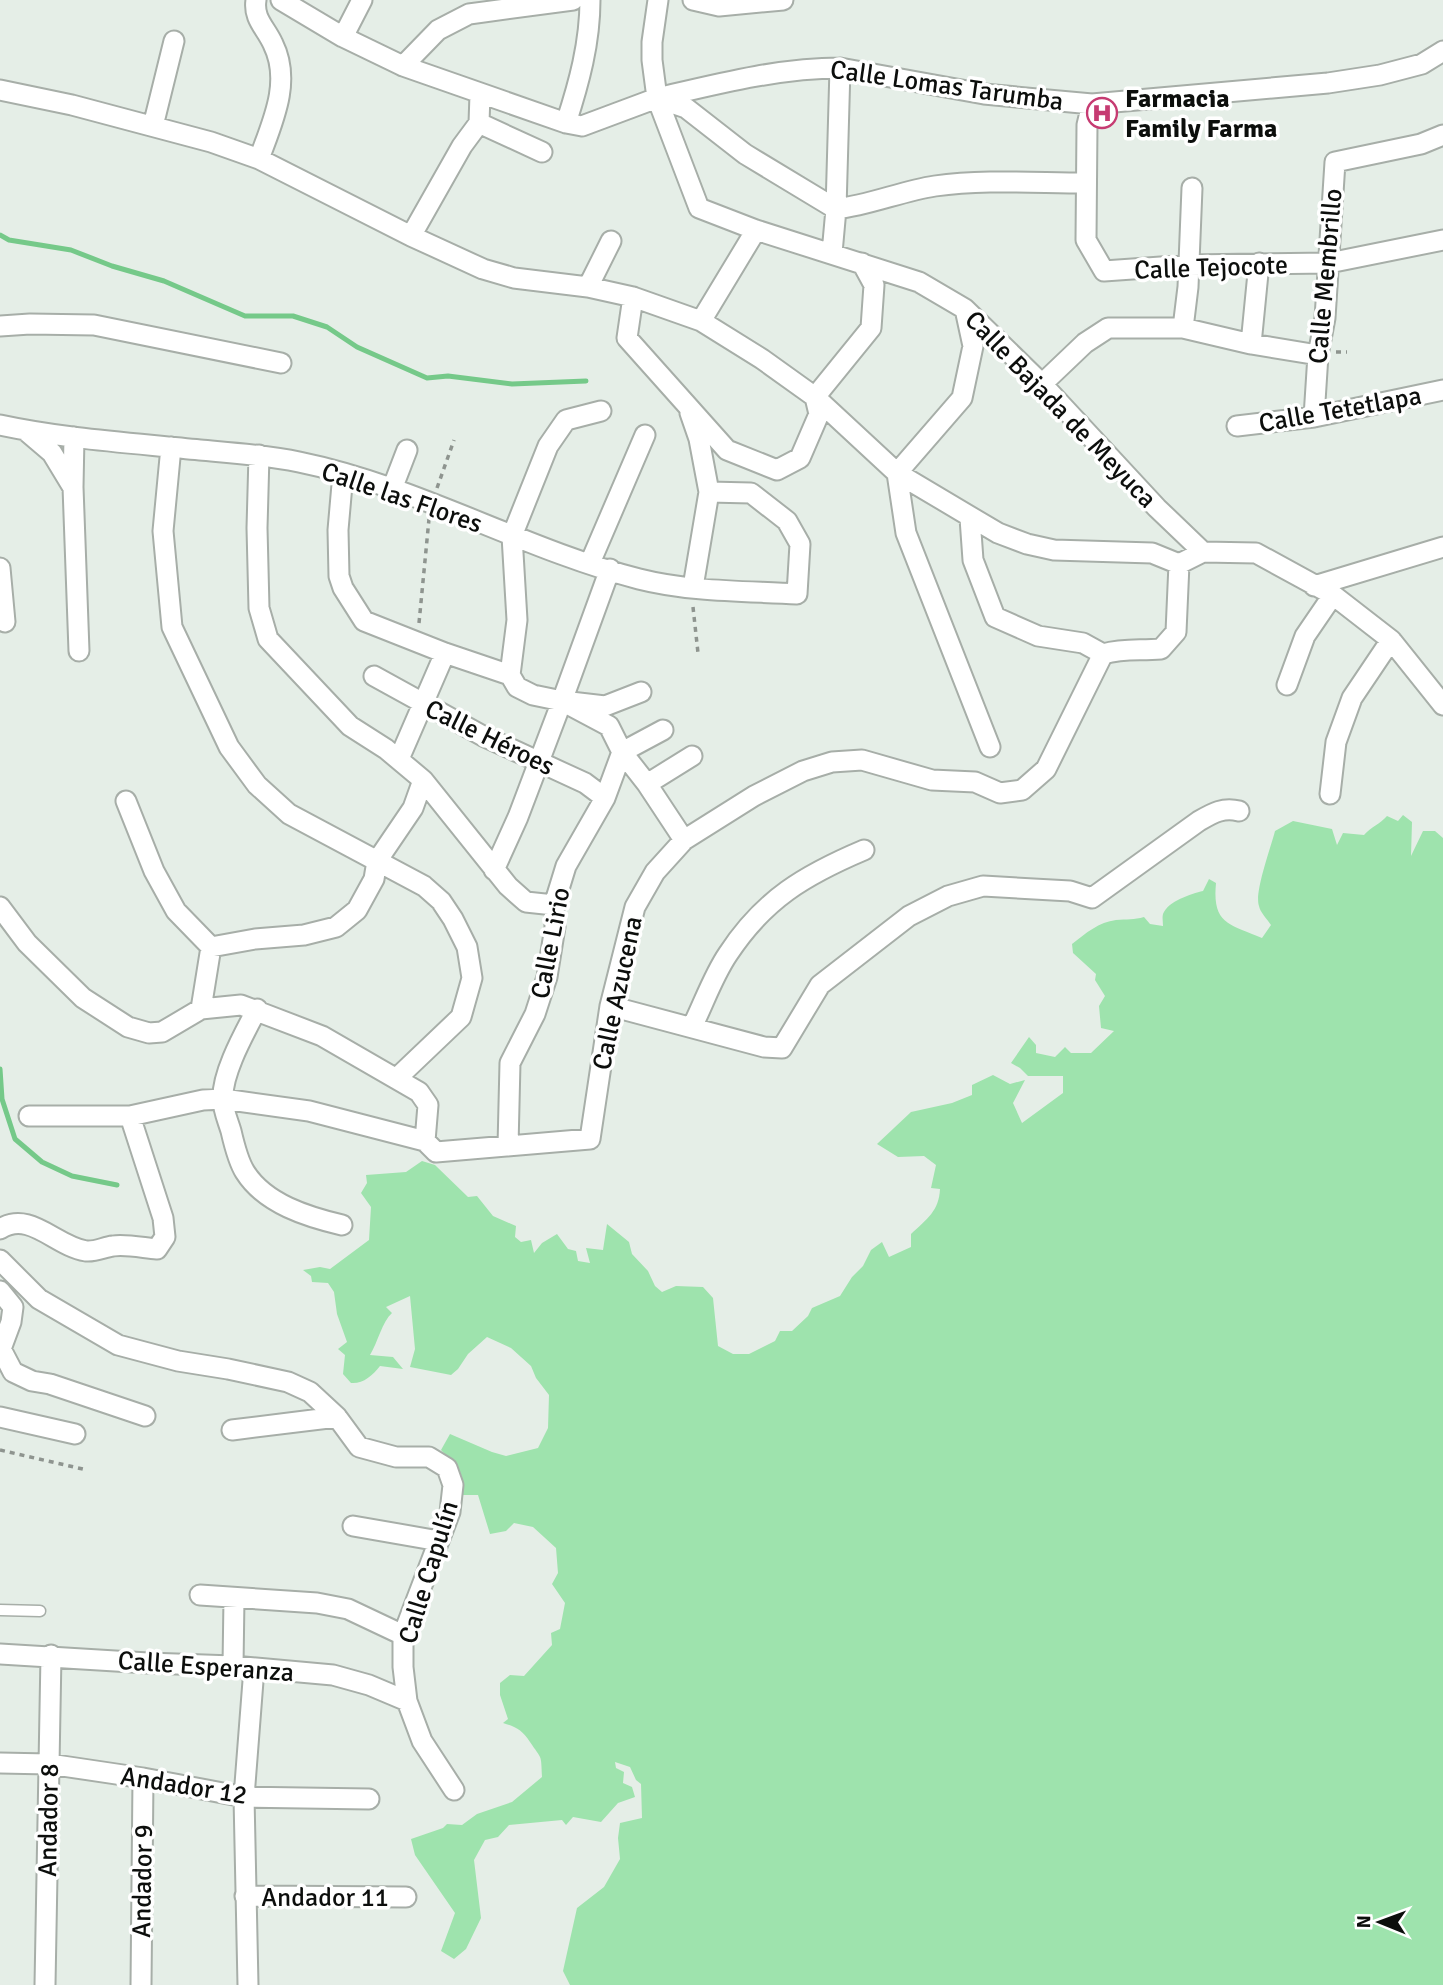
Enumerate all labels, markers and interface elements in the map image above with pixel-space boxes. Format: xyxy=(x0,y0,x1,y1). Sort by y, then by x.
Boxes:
street label: Calle Lomas Tarumba xyxy=(828,54,1065,118)
place label: Farmacia Family Farma xyxy=(1125,83,1277,145)
hospital icon: Farmacia Family Farma xyxy=(1085,96,1119,130)
street label: Calle Membrillo xyxy=(1302,187,1350,365)
street label: Calle Tejocote xyxy=(1134,249,1288,287)
street label: Calle Bajada de Meyuca xyxy=(958,304,1163,515)
street label: Calle Tetetlapa xyxy=(1256,380,1424,440)
street label: Calle las Flores xyxy=(317,455,486,540)
street label: Calle Héroes xyxy=(420,693,559,783)
street label: Calle Lirio xyxy=(525,885,577,1002)
street label: Calle Azucena xyxy=(586,913,650,1073)
street label: Calle Capulín xyxy=(392,1497,466,1648)
street label: Calle Esperanza xyxy=(117,1645,295,1689)
street label: Andador 12 xyxy=(118,1760,249,1812)
street label: Andador 8 xyxy=(32,1763,66,1877)
street label: Andador 9 xyxy=(126,1824,160,1938)
street label: Andador 11 xyxy=(261,1882,389,1914)
north arrow xyxy=(1345,1887,1415,1957)
text: N xyxy=(1352,1915,1376,1929)

